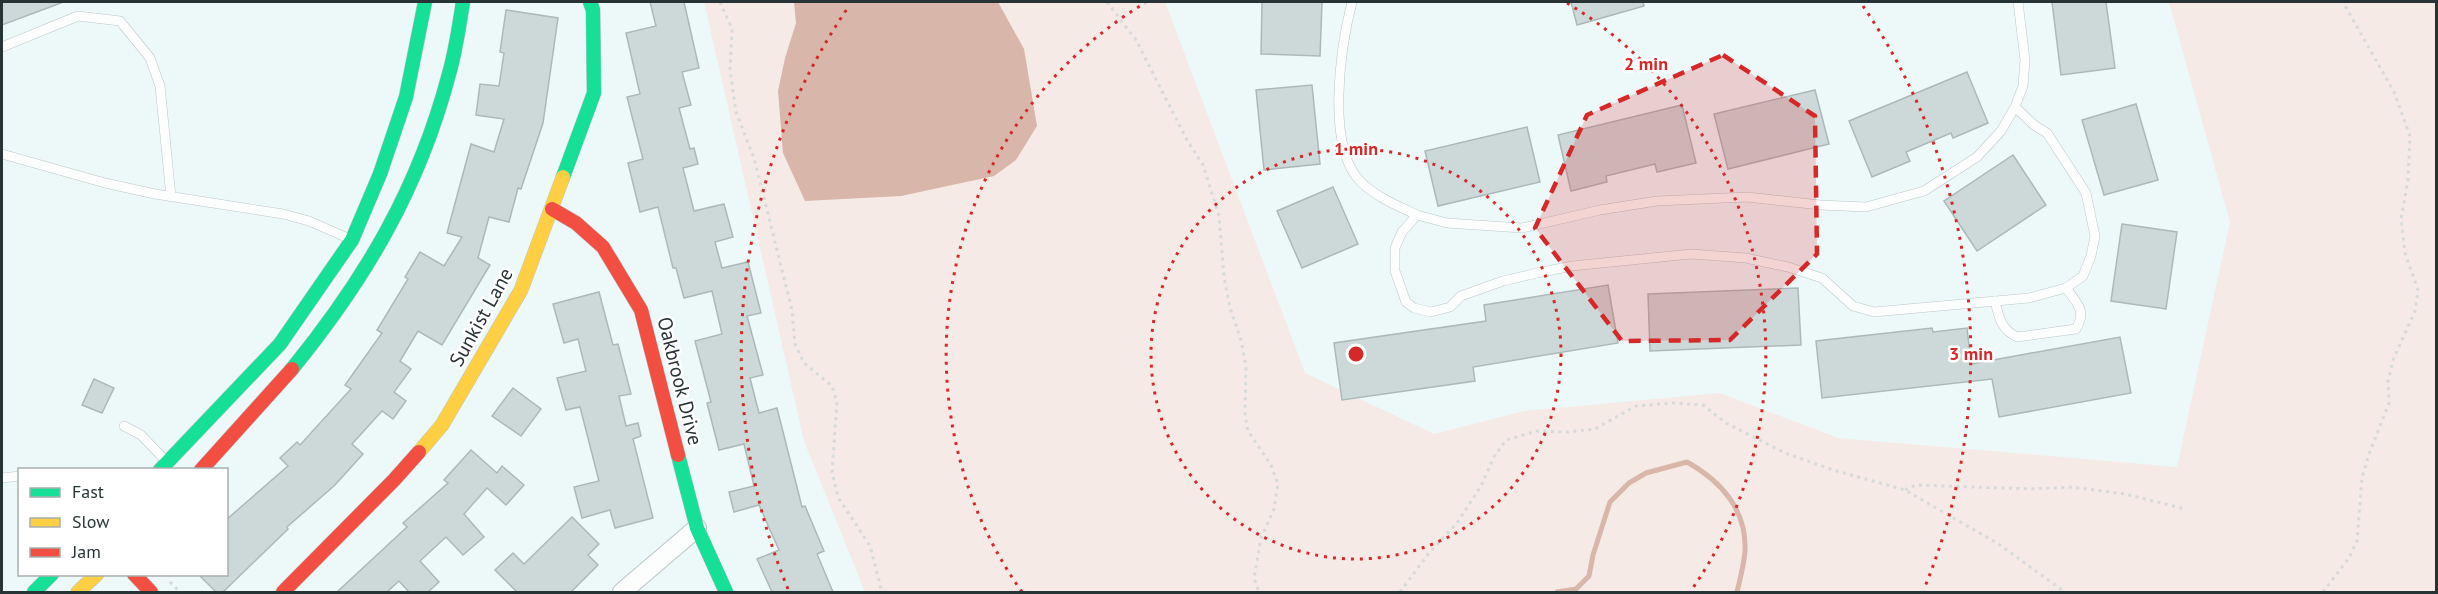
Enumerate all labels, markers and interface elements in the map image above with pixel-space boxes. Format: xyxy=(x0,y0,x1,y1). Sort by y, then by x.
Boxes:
text: 2 min xyxy=(1624,52,1668,75)
text: 1 min xyxy=(1334,137,1378,160)
street label: Sunkist Lane xyxy=(443,263,519,371)
street label: Oakbrook Drive xyxy=(651,314,709,448)
text: 3 min xyxy=(1949,342,1993,365)
centre of rings xyxy=(1346,344,1366,364)
legend xyxy=(18,468,228,576)
text: Fast xyxy=(72,480,104,503)
text: Slow xyxy=(72,510,110,533)
text: Jam xyxy=(71,540,101,563)

